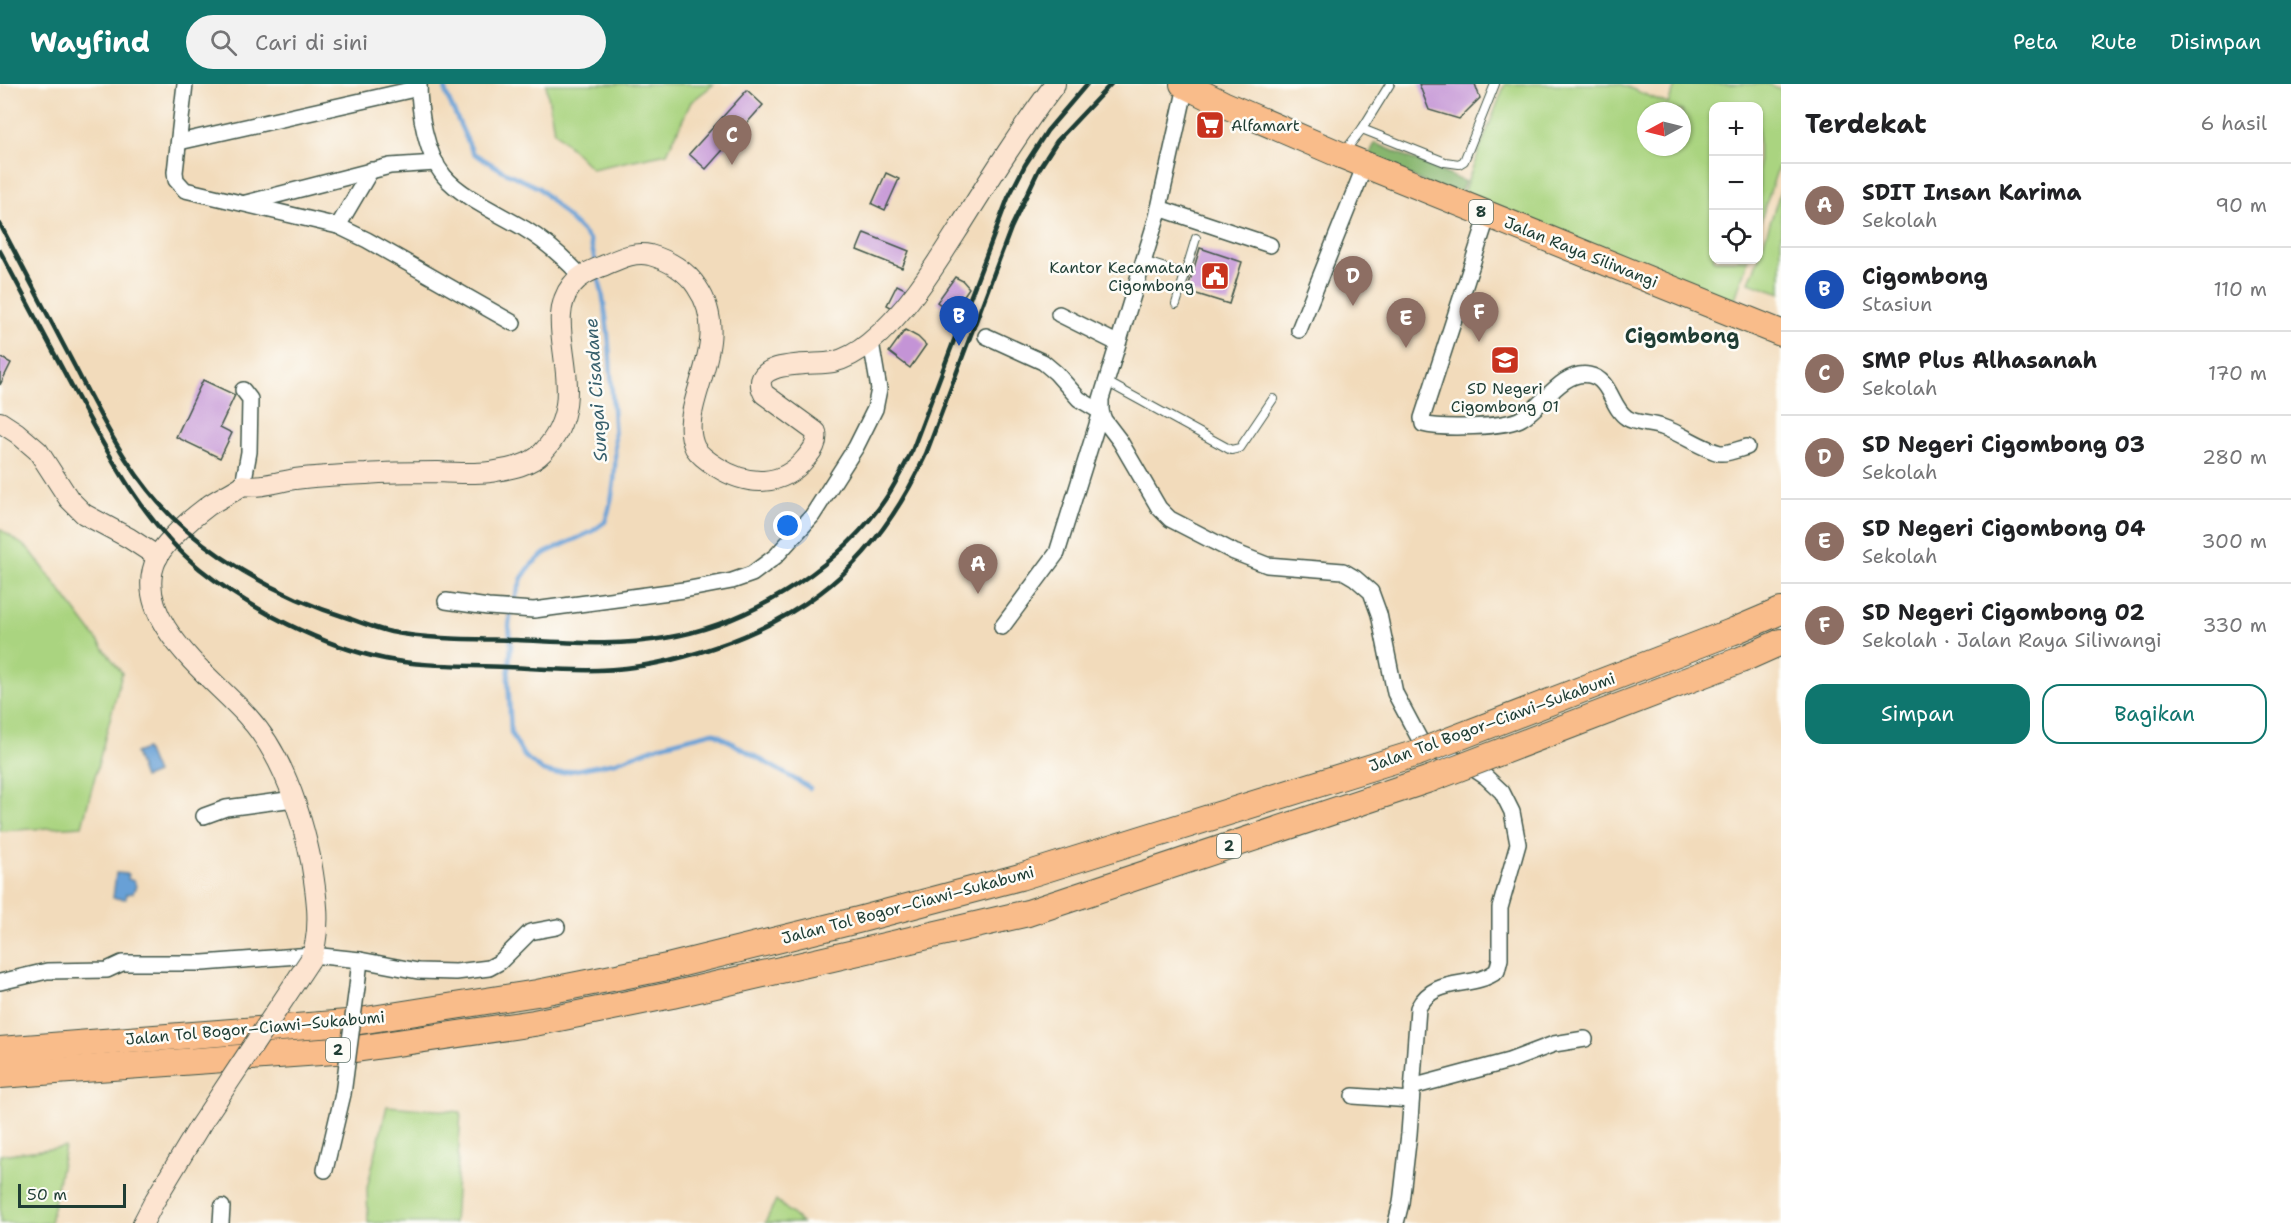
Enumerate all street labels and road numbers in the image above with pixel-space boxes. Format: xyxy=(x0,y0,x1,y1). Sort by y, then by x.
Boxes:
road number: 8 xyxy=(1469,200,1493,224)
street label: Jalan Raya Siliwangi xyxy=(1501,212,1661,292)
street label: Jalan Tol Bogor–Ciawi–Sukabumi xyxy=(1366,668,1618,776)
road number: 2 xyxy=(1217,834,1241,858)
street label: Jalan Tol Bogor–Ciawi–Sukabumi xyxy=(779,861,1037,949)
street label: Jalan Tol Bogor–Ciawi–Sukabumi xyxy=(124,1006,386,1050)
road number: 2 xyxy=(326,1038,350,1062)

